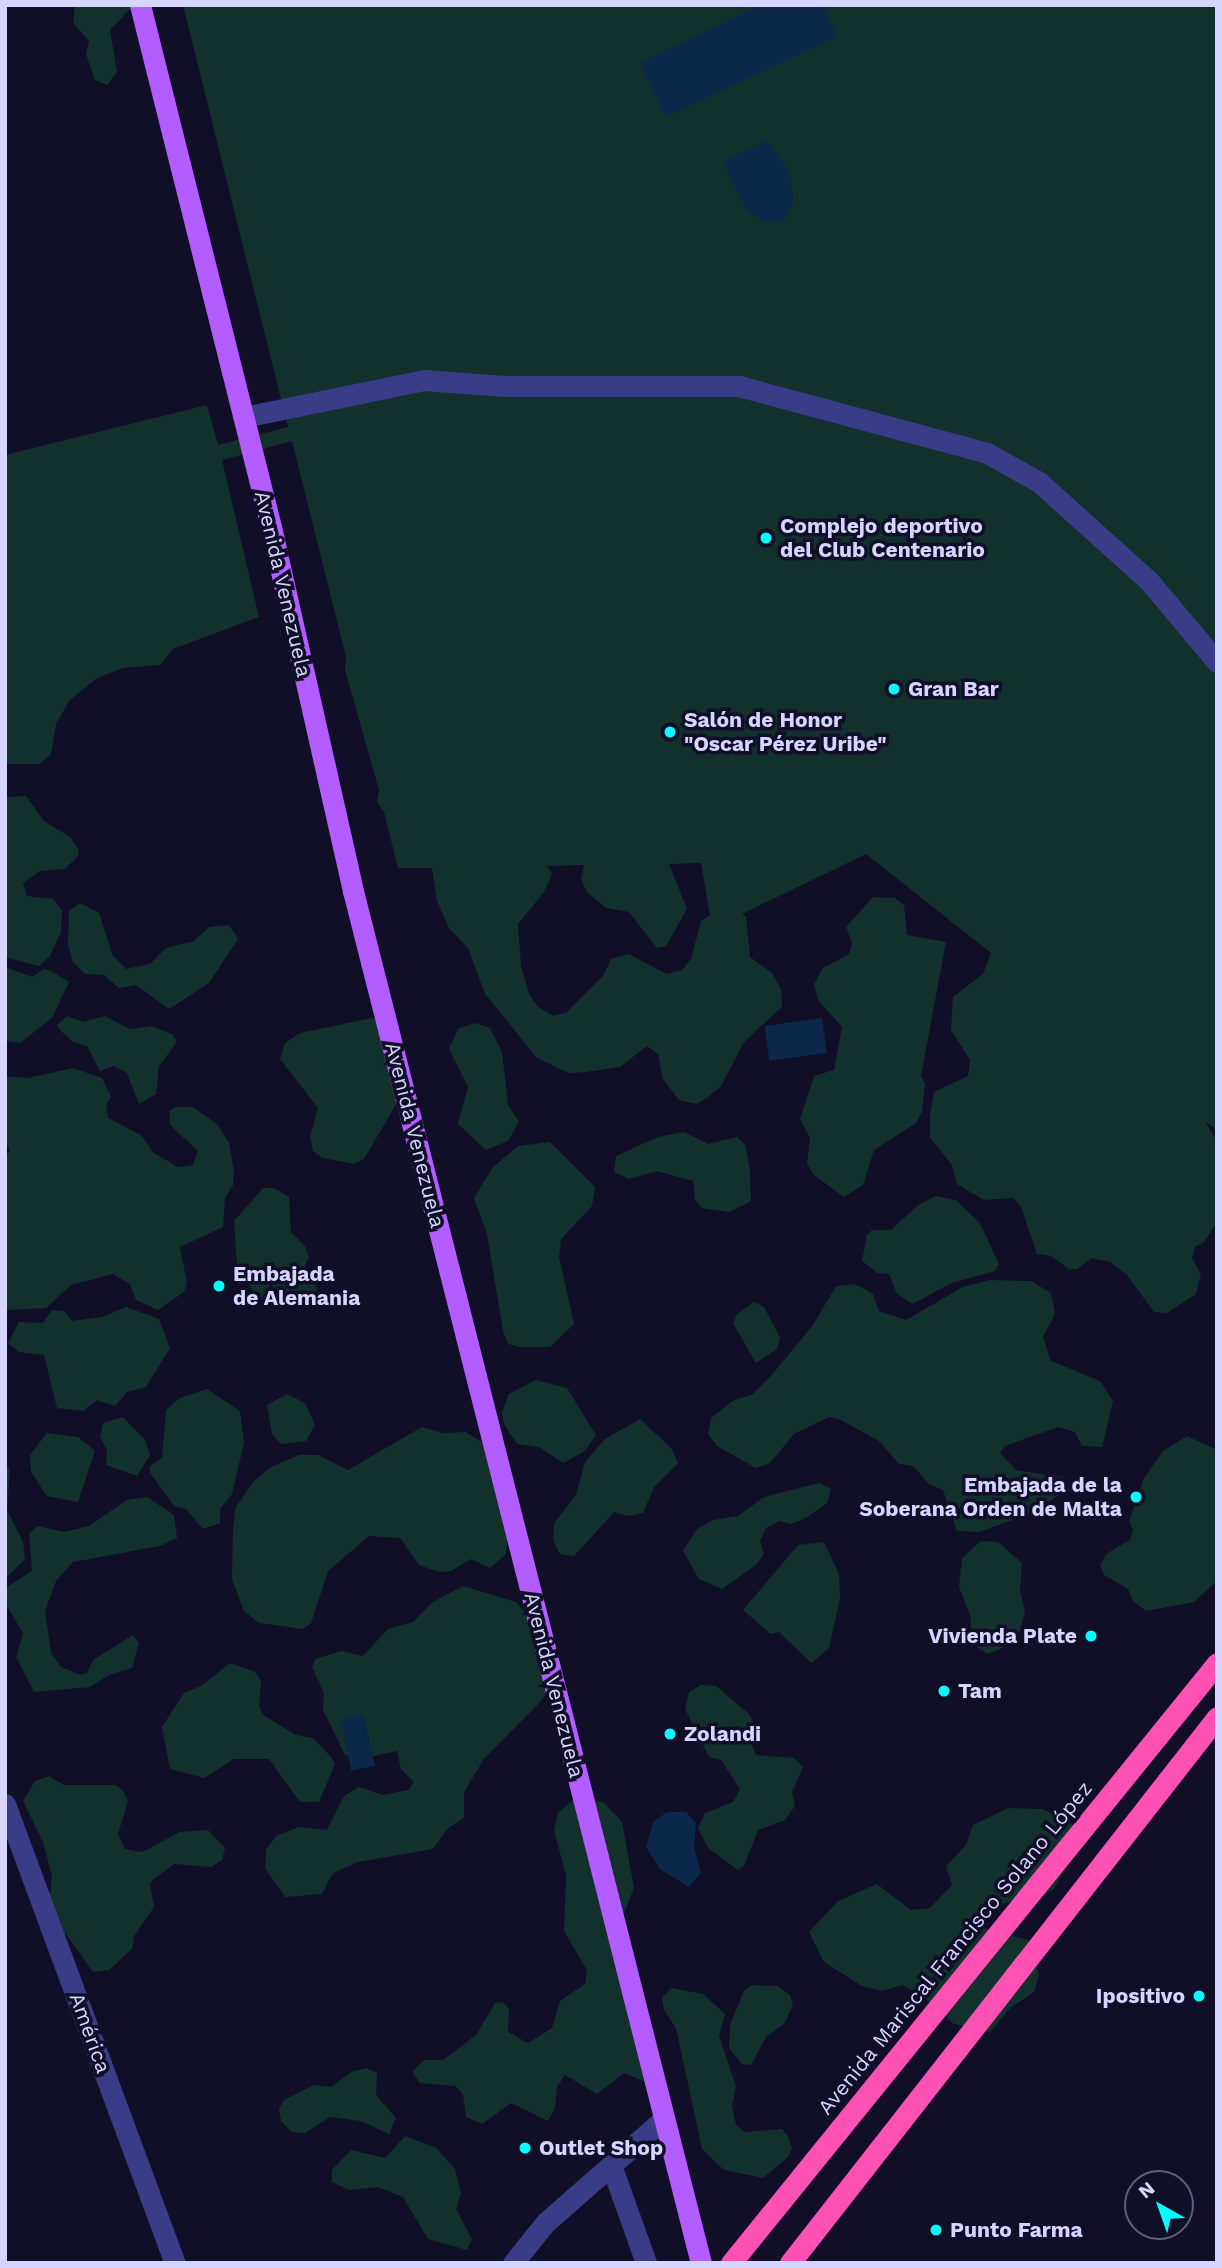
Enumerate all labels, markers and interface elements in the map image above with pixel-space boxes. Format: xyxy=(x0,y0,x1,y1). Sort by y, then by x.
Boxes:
street label: Avenida Venezuela xyxy=(249,488,317,680)
place label: Complejo deportivo del Club Centenario xyxy=(780,513,985,563)
marker: Complejo deportivo del Club Centenario xyxy=(758,530,774,546)
place label: Gran Bar xyxy=(908,676,999,702)
marker: Gran Bar xyxy=(886,681,902,697)
place label: Salón de Honor "Oscar Pérez Uribe" xyxy=(684,707,887,757)
marker: Salón de Honor "Oscar Pérez Uribe" xyxy=(662,724,678,740)
street label: Avenida Venezuela xyxy=(380,1039,450,1231)
place label: Embajada de Alemania xyxy=(233,1261,361,1311)
marker: Embajada de Alemania xyxy=(211,1278,227,1294)
place label: Embajada de la Soberana Orden de Malta xyxy=(859,1472,1122,1522)
marker: Embajada de la Soberana Orden de Malta xyxy=(1128,1489,1144,1505)
street label: Avenida Venezuela xyxy=(519,1589,589,1781)
place label: Vivienda Plate xyxy=(928,1623,1077,1649)
marker: Vivienda Plate xyxy=(1083,1628,1099,1644)
place label: Tam xyxy=(958,1678,1002,1704)
marker: Tam xyxy=(936,1683,952,1699)
place label: Zolandi xyxy=(684,1721,761,1747)
marker: Zolandi xyxy=(662,1726,678,1742)
street label: Avenida Mariscal Francisco Solano López xyxy=(812,1776,1098,2120)
place label: Ipositivo xyxy=(1096,1983,1185,2009)
marker: Ipositivo xyxy=(1191,1988,1207,2004)
street label: América xyxy=(64,1989,116,2077)
place label: Outlet Shop xyxy=(539,2135,663,2161)
marker: Outlet Shop xyxy=(517,2140,533,2156)
north arrow xyxy=(1124,2170,1194,2240)
text: N xyxy=(1134,2177,1159,2203)
place label: Punto Farma xyxy=(950,2217,1083,2243)
marker: Punto Farma xyxy=(928,2222,944,2238)

